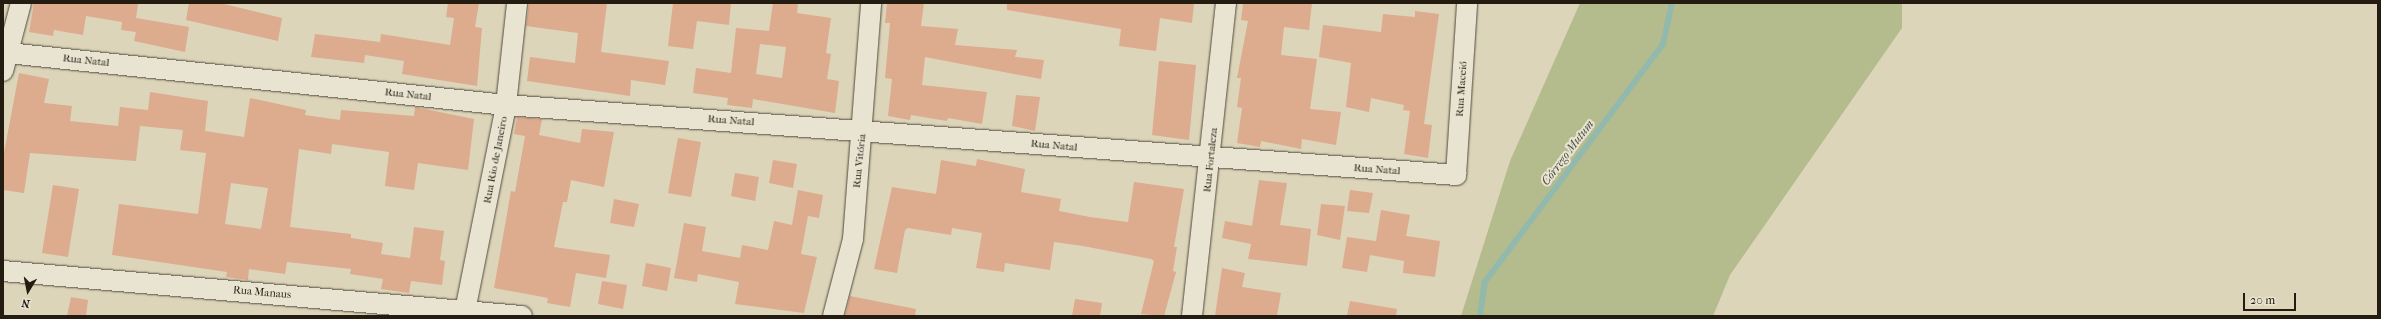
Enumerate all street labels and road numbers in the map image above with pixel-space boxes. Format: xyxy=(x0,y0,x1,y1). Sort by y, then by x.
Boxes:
street label: Rua Natal xyxy=(62,52,110,70)
street label: Rua Maceió xyxy=(1453,61,1471,117)
street label: Rua Natal xyxy=(384,86,432,104)
street label: Rua Natal xyxy=(707,113,755,129)
street label: Rua Rio de Janeiro xyxy=(481,115,511,205)
street label: Rua Fortaleza xyxy=(1201,127,1221,193)
street label: Rua Vitória xyxy=(851,133,869,189)
street label: Rua Natal xyxy=(1030,137,1078,155)
street label: Rua Natal xyxy=(1353,162,1401,178)
street label: Rua Manaus xyxy=(232,284,292,302)

